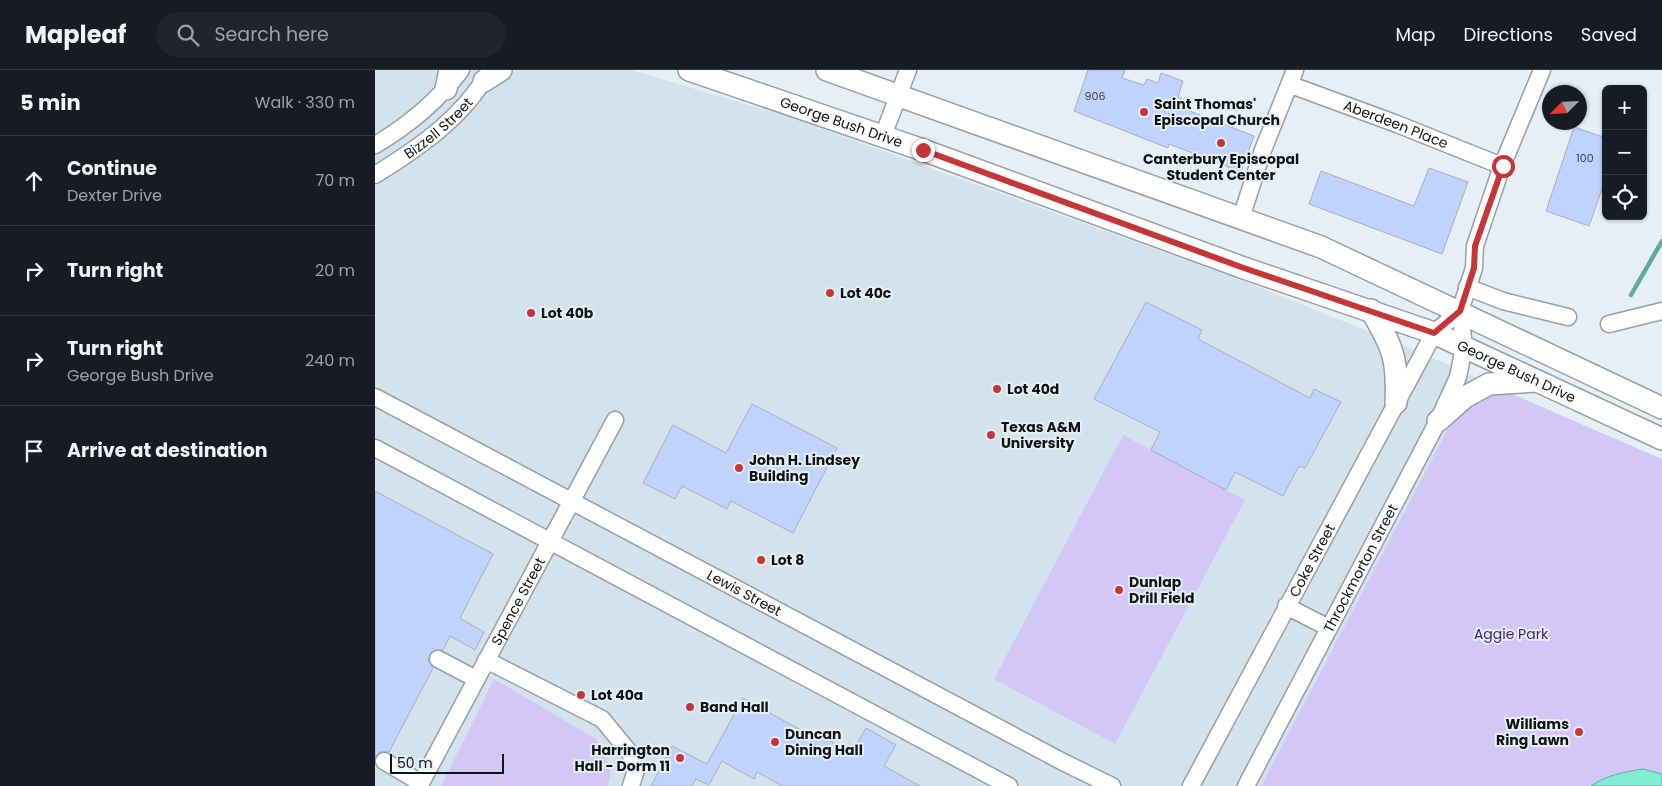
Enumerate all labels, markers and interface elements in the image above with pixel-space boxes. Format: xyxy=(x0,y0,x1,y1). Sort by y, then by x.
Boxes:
search box xyxy=(156,12,506,57)
text: Mapleaf xyxy=(25,18,126,51)
icon: search xyxy=(174,21,202,49)
text: Search here xyxy=(214,21,329,48)
text: Map xyxy=(1396,22,1435,47)
text: Directions xyxy=(1463,22,1553,47)
text: Saved xyxy=(1581,22,1637,47)
north arrow xyxy=(1542,85,1587,130)
map controls xyxy=(1602,85,1647,220)
button: + xyxy=(1602,85,1647,130)
text: 5 min xyxy=(20,88,81,117)
house number: 906 xyxy=(1085,88,1105,104)
text: Walk · 330 m xyxy=(255,91,355,114)
street label: George Bush Drive xyxy=(777,92,906,152)
street label: Bizzell Street xyxy=(400,93,477,163)
place label: Saint Thomas' Episcopal Church xyxy=(1154,94,1280,130)
street label: Aberdeen Place xyxy=(1341,95,1451,154)
marker: Saint Thomas' Episcopal Church xyxy=(1138,106,1150,118)
button: − xyxy=(1602,130,1647,175)
marker: Canterbury Episcopal Student Center xyxy=(1215,137,1227,149)
route end xyxy=(912,139,935,162)
place label: Canterbury Episcopal Student Center xyxy=(1143,149,1299,185)
house number: 100 xyxy=(1576,150,1594,166)
text: Continue xyxy=(67,155,157,182)
route start xyxy=(1492,155,1515,178)
icon: ahead xyxy=(20,167,48,195)
text: 70 m xyxy=(315,169,355,192)
button: locate xyxy=(1602,175,1647,220)
text: Dexter Drive xyxy=(67,184,162,207)
icon: right xyxy=(20,257,48,285)
text: Turn right xyxy=(67,257,163,284)
text: 20 m xyxy=(315,259,355,282)
place label: Lot 40c xyxy=(840,283,892,303)
marker: Lot 40c xyxy=(824,287,836,299)
place label: Lot 40b xyxy=(541,303,594,323)
marker: Lot 40b xyxy=(525,307,537,319)
text: Turn right xyxy=(67,335,163,362)
street label: George Bush Drive xyxy=(1454,335,1579,408)
icon: right xyxy=(20,347,48,375)
text: 240 m xyxy=(305,349,355,372)
text: George Bush Drive xyxy=(67,364,214,387)
place label: Lot 40d xyxy=(1007,379,1059,399)
marker: Lot 40d xyxy=(991,383,1003,395)
place label: Texas A&M University xyxy=(1001,417,1081,453)
marker: Texas A&M University xyxy=(985,429,997,441)
icon: arrive xyxy=(20,437,48,465)
text: Arrive at destination xyxy=(67,437,268,464)
place label: John H. Lindsey Building xyxy=(749,450,860,486)
marker: John H. Lindsey Building xyxy=(733,462,745,474)
street label: Throckmorton Street xyxy=(1318,500,1403,636)
street label: Coke Street xyxy=(1284,520,1340,601)
place label: Lot 8 xyxy=(771,550,804,570)
street label: Spence Street xyxy=(486,554,550,649)
marker: Lot 8 xyxy=(755,554,767,566)
street label: Lewis Street xyxy=(703,565,785,621)
place label: Dunlap Drill Field xyxy=(1129,572,1195,608)
marker: Dunlap Drill Field xyxy=(1113,584,1125,596)
park label: Aggie Park xyxy=(1474,624,1549,644)
place label: Lot 40a xyxy=(591,685,643,705)
marker: Lot 40a xyxy=(575,689,587,701)
place label: Band Hall xyxy=(700,697,769,717)
marker: Band Hall xyxy=(684,701,696,713)
place label: Williams Ring Lawn xyxy=(1496,714,1569,750)
place label: Duncan Dining Hall xyxy=(785,724,863,760)
marker: Williams Ring Lawn xyxy=(1573,726,1585,738)
marker: Duncan Dining Hall xyxy=(769,736,781,748)
place label: Harrington Hall - Dorm 11 xyxy=(575,740,670,776)
scale bar xyxy=(390,751,504,774)
marker: Harrington Hall - Dorm 11 xyxy=(674,752,686,764)
text: 50 m xyxy=(397,753,433,773)

